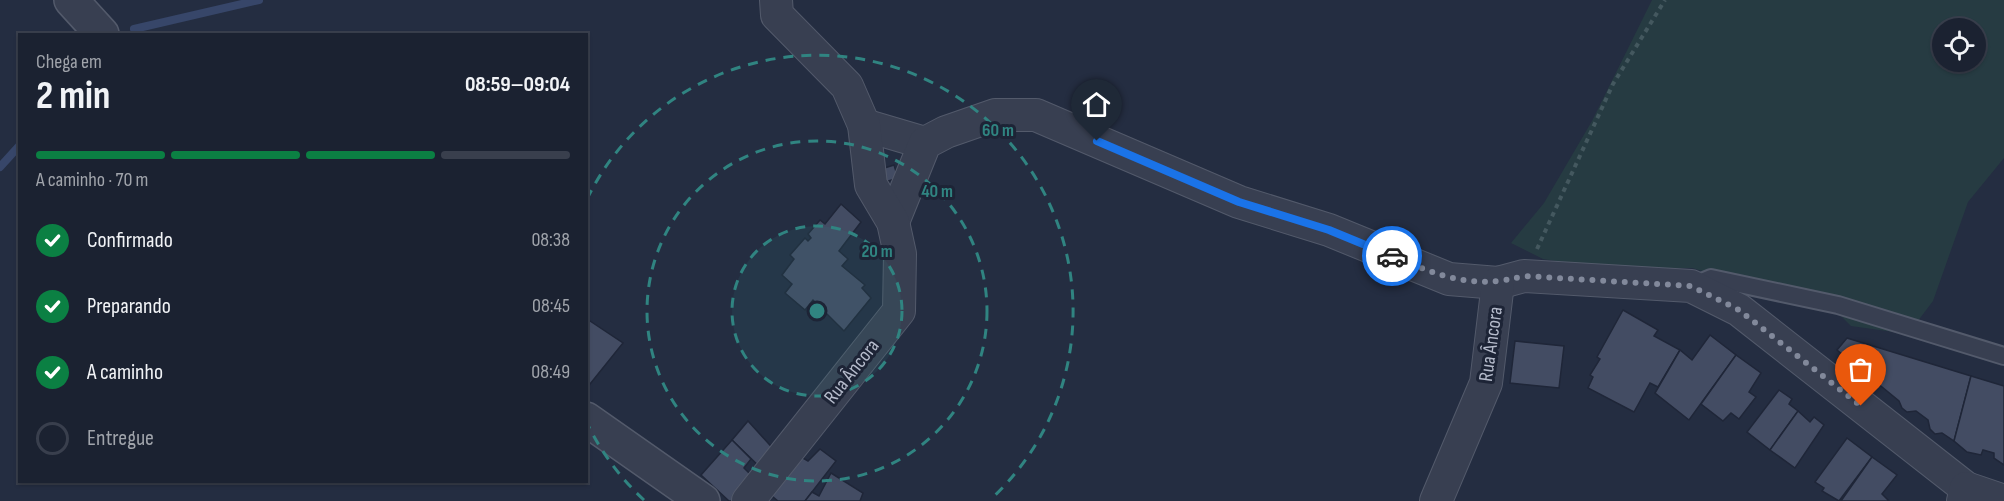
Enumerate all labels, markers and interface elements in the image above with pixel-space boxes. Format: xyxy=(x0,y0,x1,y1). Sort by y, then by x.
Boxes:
map controls xyxy=(1932,18,1986,72)
button: locate xyxy=(1932,18,1986,72)
text: Chega em xyxy=(36,50,102,74)
text: 08:59–09:04 xyxy=(465,71,570,98)
text: 2 min xyxy=(36,73,110,120)
pin xyxy=(1071,79,1122,141)
icon: home xyxy=(1080,88,1113,121)
text: 60 m xyxy=(982,120,1014,141)
text: A caminho · 70 m xyxy=(36,168,148,192)
text: 40 m xyxy=(921,181,953,202)
icon: check xyxy=(36,224,69,257)
courier xyxy=(1362,226,1422,286)
text: Confirmado xyxy=(87,227,173,254)
text: 08:38 xyxy=(531,228,570,252)
icon: car xyxy=(1376,240,1409,273)
text: 20 m xyxy=(861,241,893,262)
icon: check xyxy=(36,290,69,323)
text: Preparando xyxy=(87,293,171,320)
text: 08:45 xyxy=(532,294,570,318)
centre of rings xyxy=(807,301,827,321)
street label: Rua Âncora xyxy=(1474,305,1508,383)
street label: Rua Âncora xyxy=(819,335,884,409)
pin xyxy=(1835,344,1886,406)
icon: bag xyxy=(1844,353,1877,386)
icon: check xyxy=(36,356,69,389)
text: A caminho xyxy=(87,359,163,386)
text: 08:49 xyxy=(531,360,570,384)
text: Entregue xyxy=(87,425,154,452)

